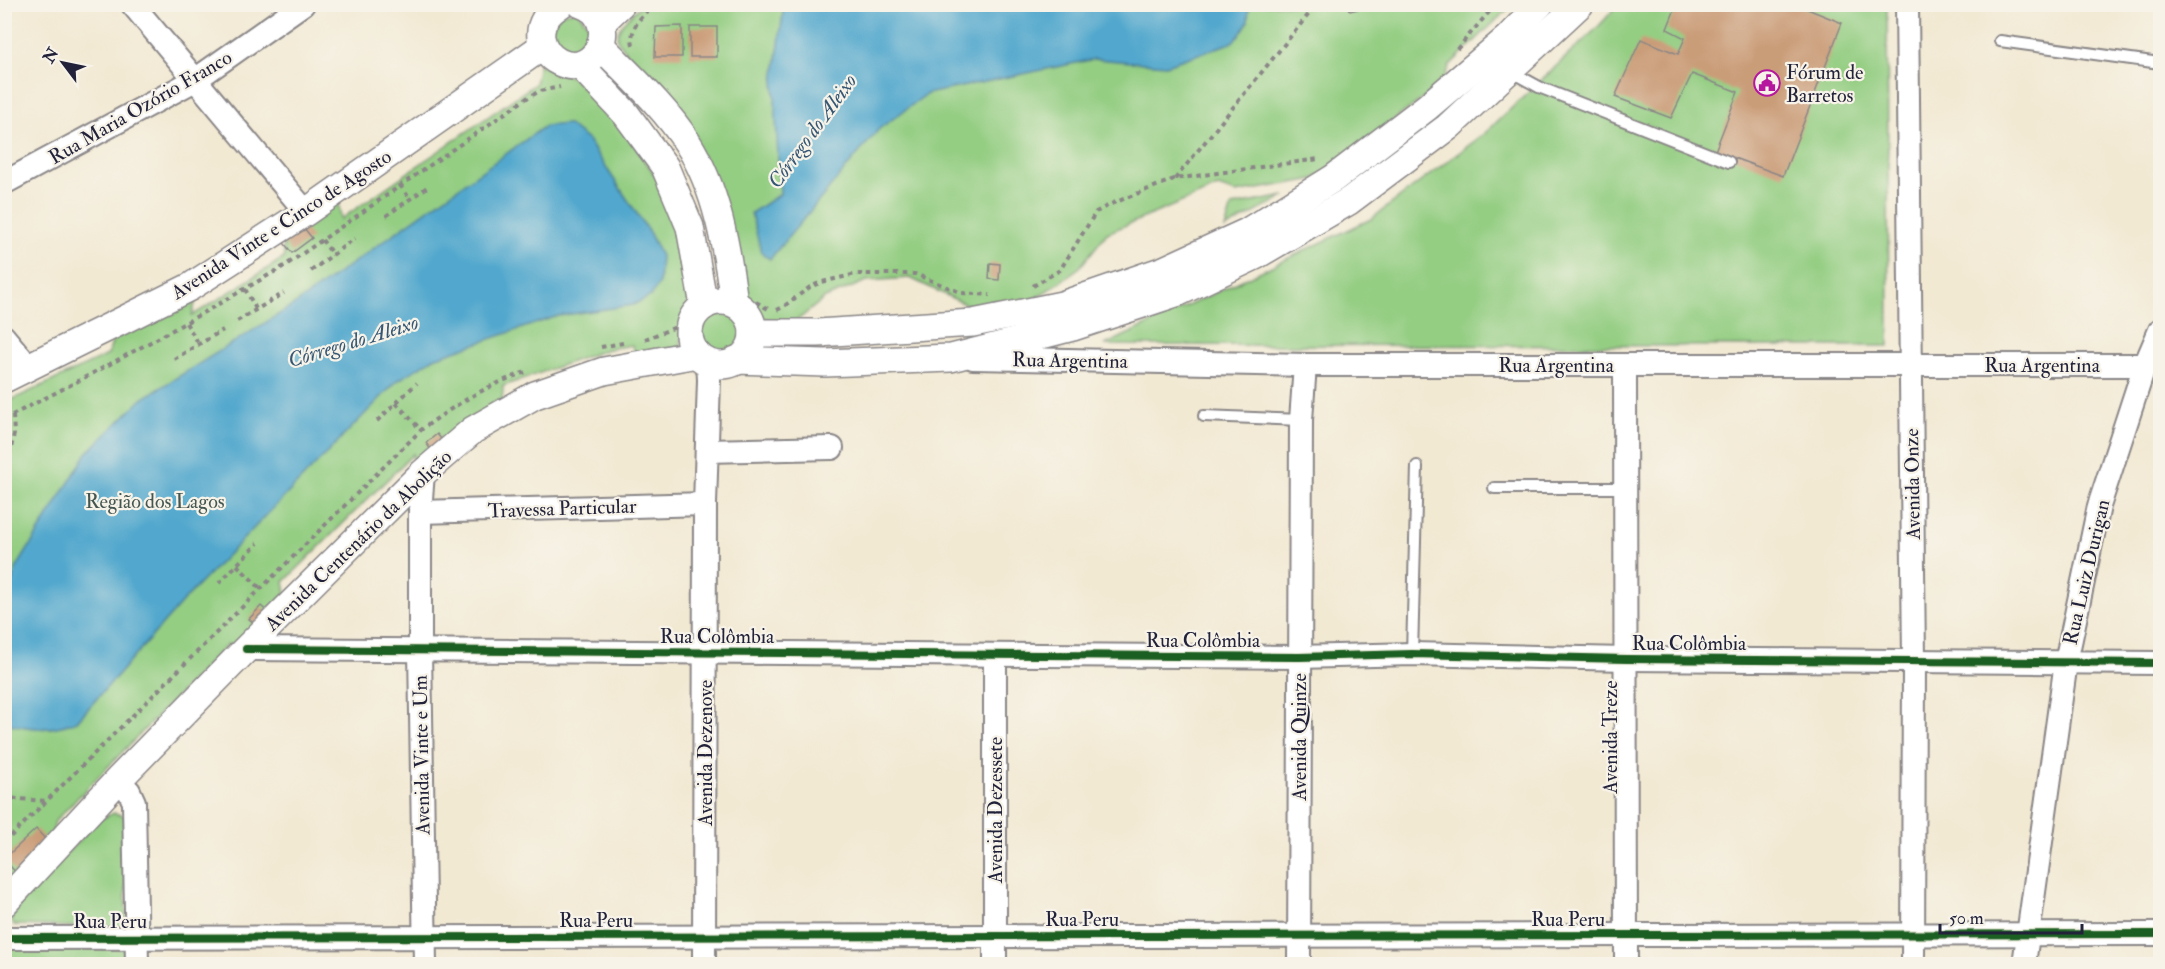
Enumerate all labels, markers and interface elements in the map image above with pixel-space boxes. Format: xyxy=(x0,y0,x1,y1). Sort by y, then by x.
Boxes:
north arrow xyxy=(33,33,93,93)
text: N xyxy=(38,44,64,68)
street label: Rua Maria Ozório Franco xyxy=(44,45,236,170)
place label: Fórum de Barretos xyxy=(1786,60,1863,108)
public building icon: Fórum de Barretos xyxy=(1752,68,1782,98)
water label: Córrego do Aleixo xyxy=(762,69,863,194)
street label: Avenida Vinte e Cinco de Agosto xyxy=(166,144,396,306)
water label: Córrego do Aleixo xyxy=(285,309,422,374)
street label: Rua Argentina xyxy=(1012,347,1129,374)
street label: Rua Argentina xyxy=(1498,353,1615,378)
street label: Rua Argentina xyxy=(1984,353,2101,378)
street label: Avenida Onze xyxy=(1899,428,1926,541)
street label: Avenida Centenário da Abolição xyxy=(259,444,457,637)
park label: Região dos Lagos xyxy=(85,489,225,514)
street label: Travessa Particular xyxy=(487,493,637,524)
street label: Rua Luiz Durigan xyxy=(2058,497,2115,647)
street label: Rua Colômbia xyxy=(660,624,775,649)
street label: Rua Colômbia xyxy=(1146,628,1261,653)
street label: Rua Colômbia xyxy=(1632,631,1747,656)
street label: Avenida Quinze xyxy=(1287,673,1312,802)
street label: Avenida Vinte e Um xyxy=(408,674,435,836)
street label: Avenida Dezenove xyxy=(693,680,718,827)
street label: Avenida Treze xyxy=(1598,680,1623,795)
street label: Avenida Dezessete xyxy=(983,737,1008,884)
scale bar xyxy=(1940,897,2082,935)
street label: Rua Peru xyxy=(1045,907,1119,932)
street label: Rua Peru xyxy=(1531,907,1605,932)
text: 50 m xyxy=(1949,907,1984,930)
street label: Rua Peru xyxy=(559,908,633,933)
street label: Rua Peru xyxy=(73,909,147,934)

